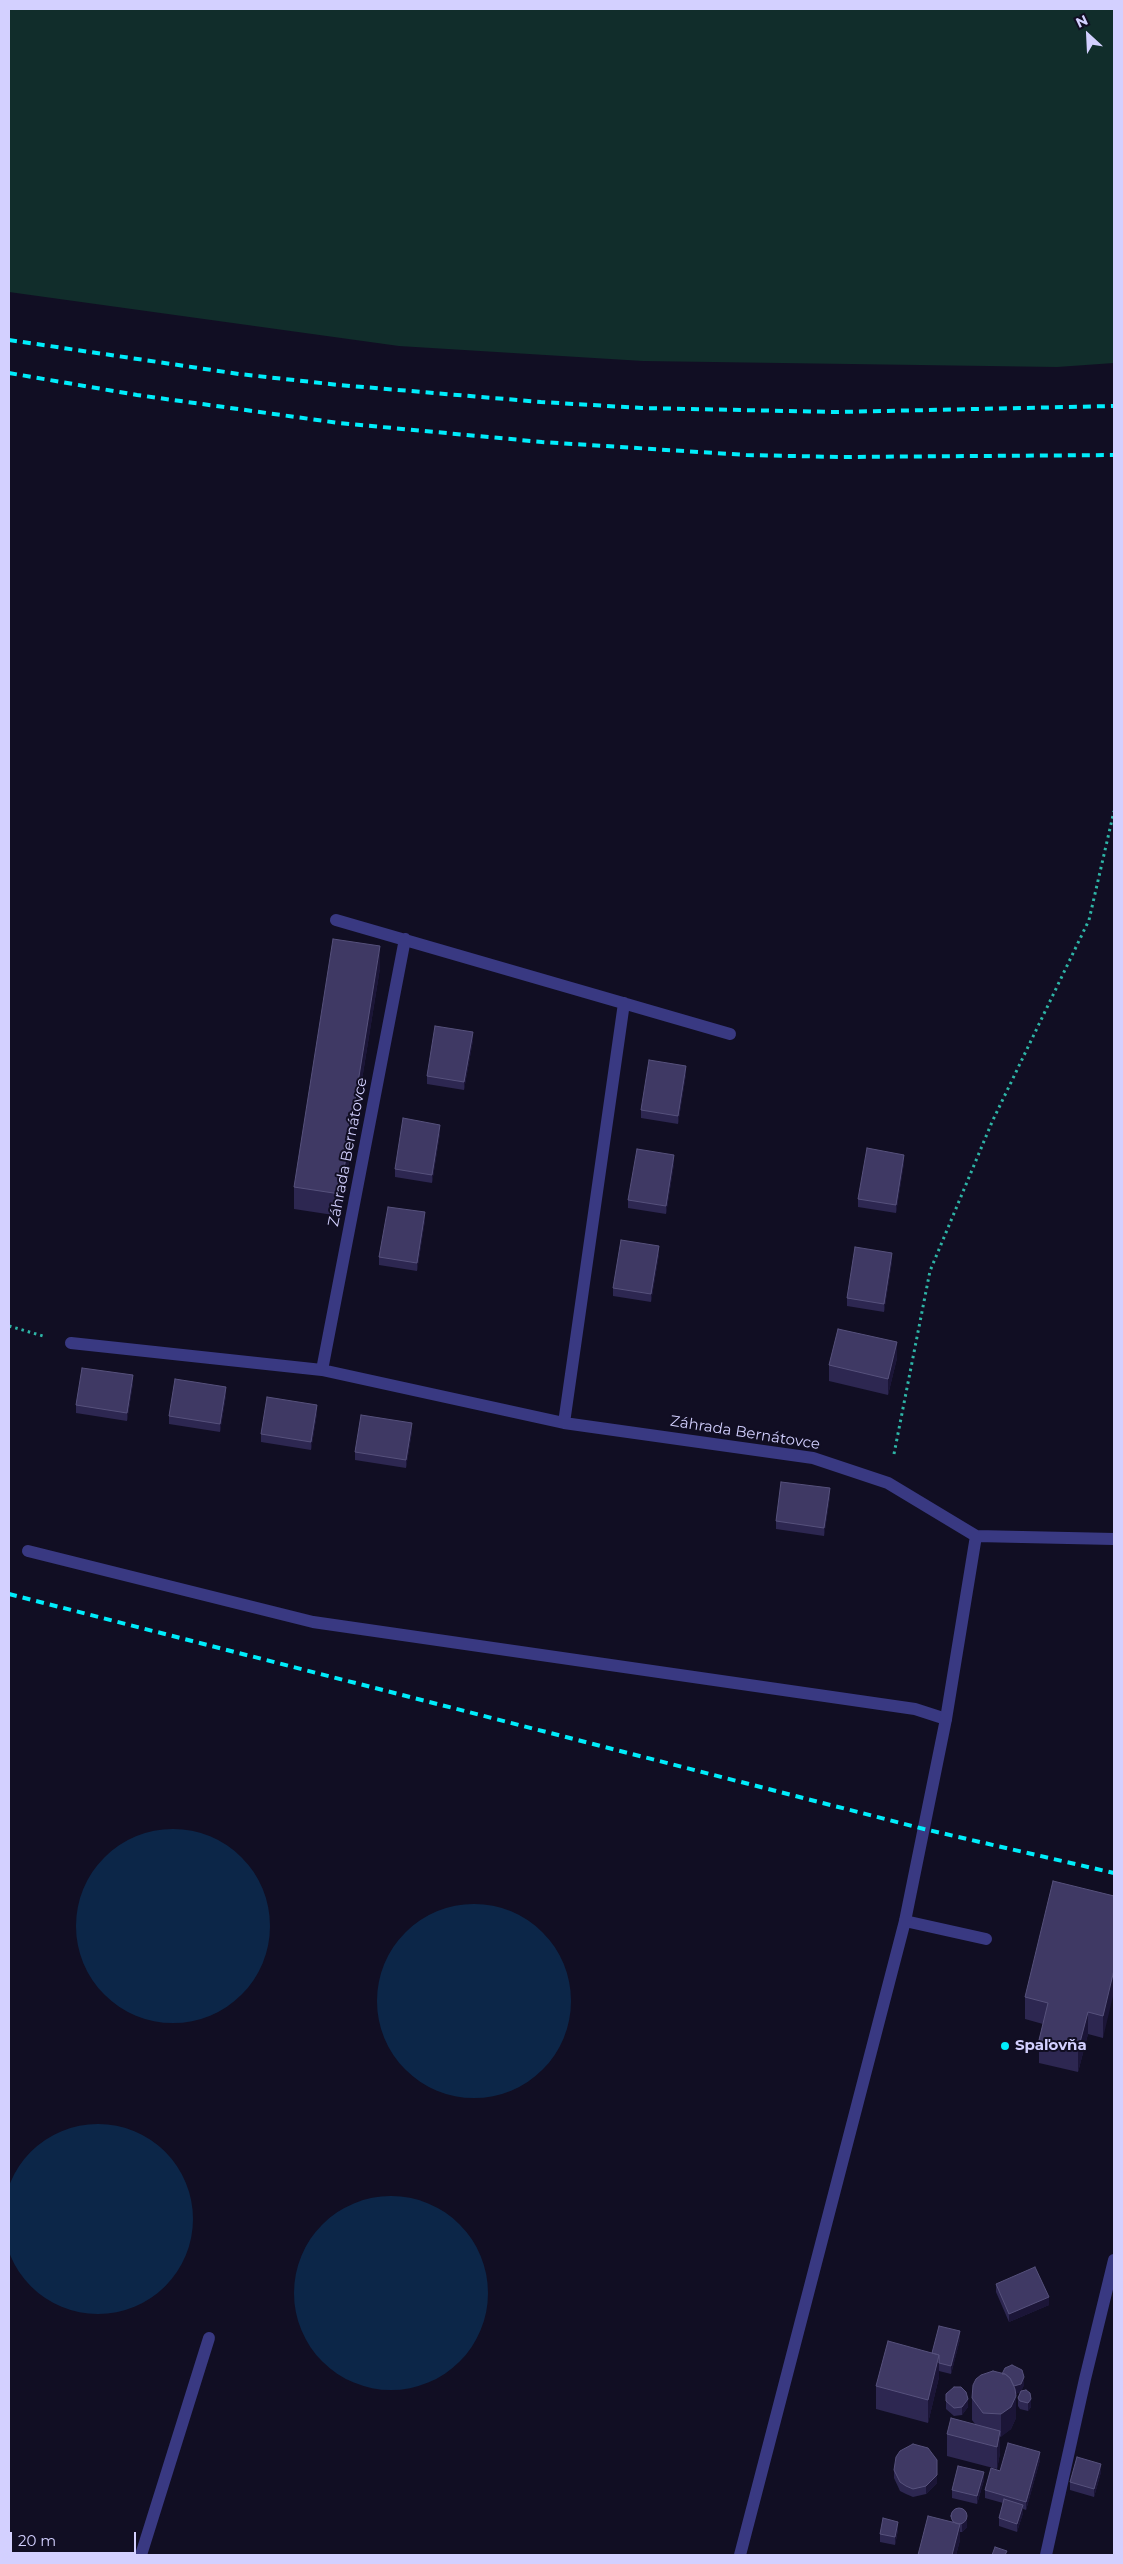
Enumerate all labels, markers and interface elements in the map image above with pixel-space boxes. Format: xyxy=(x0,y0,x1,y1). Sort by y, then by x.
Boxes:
north arrow xyxy=(1063,10,1113,60)
text: N xyxy=(1073,11,1091,32)
street label: Záhrada Bernátovce xyxy=(325,1076,371,1228)
street label: Záhrada Bernátovce xyxy=(669,1412,821,1454)
place label: Spaľovňa xyxy=(1015,2037,1087,2055)
marker: Spaľovňa xyxy=(999,2040,1011,2052)
scale bar xyxy=(12,2522,139,2554)
text: 20 m xyxy=(18,2531,56,2550)

